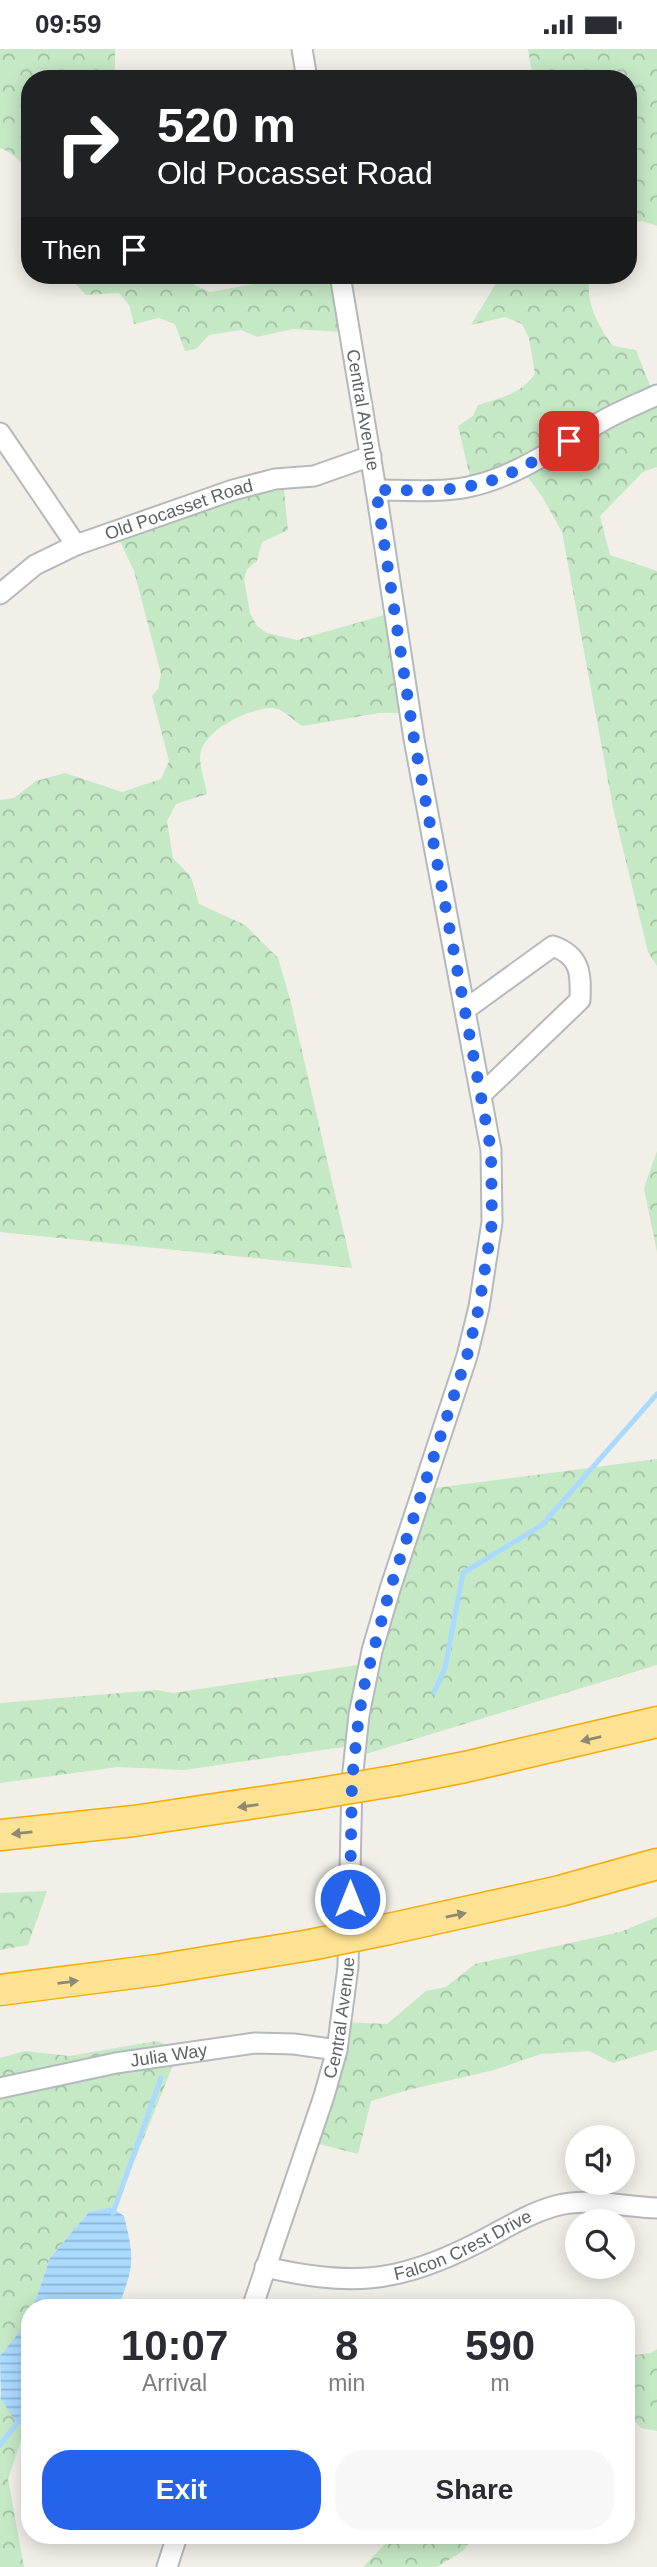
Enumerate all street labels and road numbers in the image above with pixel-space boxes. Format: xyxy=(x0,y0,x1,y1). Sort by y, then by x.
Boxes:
street label: Central Avenue xyxy=(342,348,384,472)
street label: Old Pocasset Road xyxy=(102,475,255,544)
street label: Central Avenue xyxy=(319,1957,358,2081)
street label: Julia Way xyxy=(129,2040,209,2071)
street label: Falcon Crest Drive xyxy=(392,2206,535,2284)

